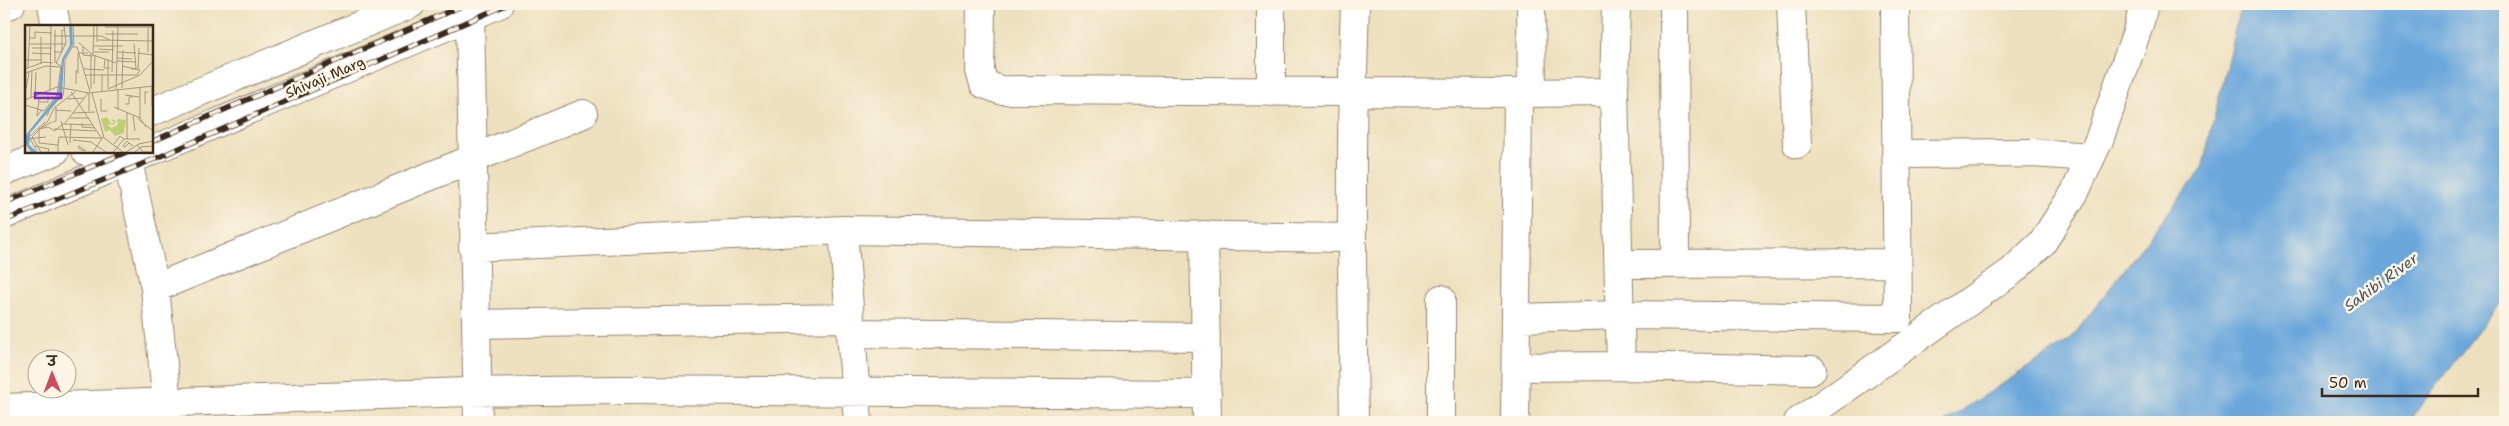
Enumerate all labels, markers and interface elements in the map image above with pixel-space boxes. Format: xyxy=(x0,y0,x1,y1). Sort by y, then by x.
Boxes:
inset map xyxy=(25,25,152,152)
street label: Shivaji Marg xyxy=(282,52,368,102)
water label: Sahibi River xyxy=(2340,248,2423,316)
north arrow xyxy=(28,348,78,398)
text: उ xyxy=(45,352,58,370)
scale bar xyxy=(2322,366,2478,398)
text: 50 m xyxy=(2329,373,2367,393)

